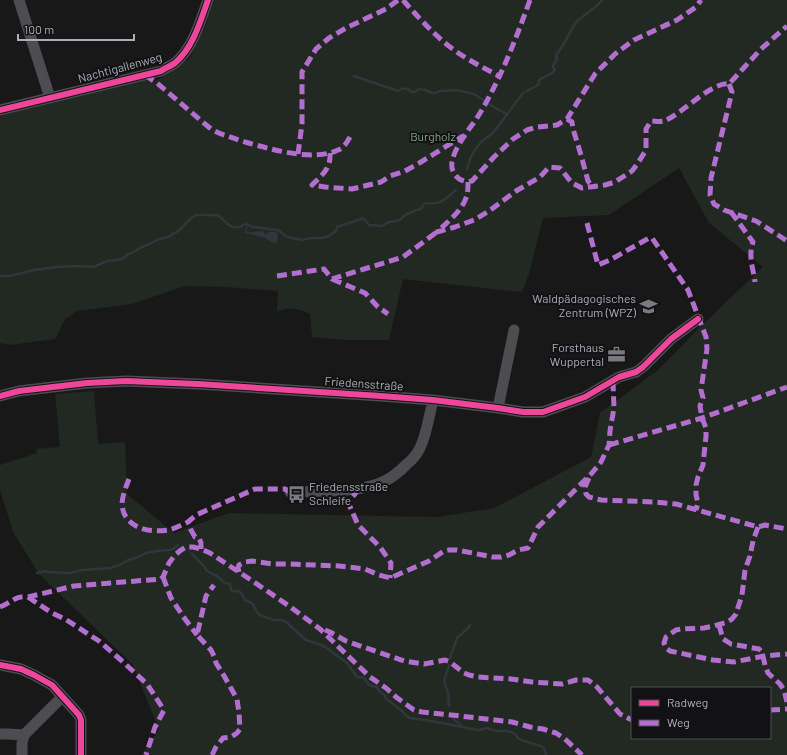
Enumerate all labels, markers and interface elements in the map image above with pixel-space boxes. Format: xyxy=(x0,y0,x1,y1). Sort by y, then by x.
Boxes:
scale bar xyxy=(18,16,134,42)
text: 100 m xyxy=(24,22,54,36)
street label: Nachtigallenweg xyxy=(76,49,163,85)
park label: Burgholz xyxy=(410,129,456,143)
place label: Waldpädagogisches Zentrum (WPZ) xyxy=(532,291,637,319)
school or university icon: Waldpädagogisches Zentrum (WPZ) xyxy=(639,296,659,316)
place label: Forsthaus Wuppertal xyxy=(550,340,604,368)
office icon: Forsthaus Wuppertal xyxy=(607,345,627,365)
street label: Friedensstraße xyxy=(324,373,404,393)
place label: Friedensstraße Schleife xyxy=(309,479,388,507)
bus stop icon: Friedensstraße Schleife xyxy=(286,484,306,504)
legend xyxy=(631,687,771,739)
text: Radweg xyxy=(667,695,708,709)
text: Weg xyxy=(667,715,690,729)

